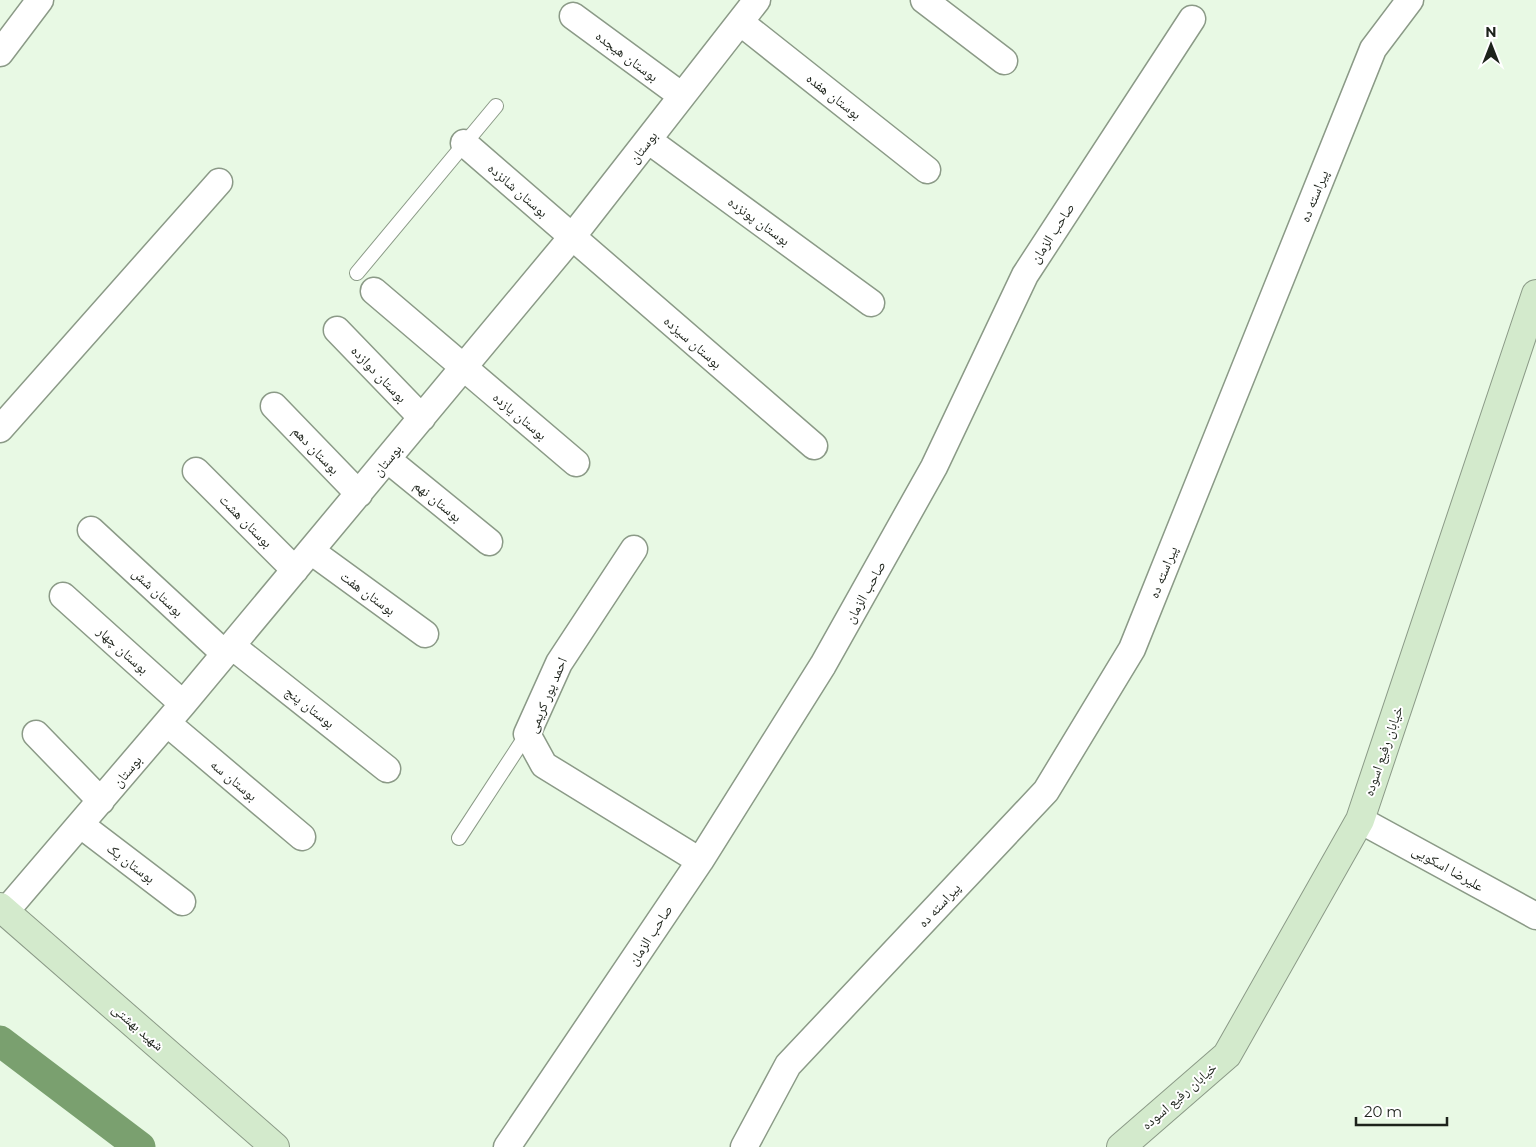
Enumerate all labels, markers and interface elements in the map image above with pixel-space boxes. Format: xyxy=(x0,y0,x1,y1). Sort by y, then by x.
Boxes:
north arrow xyxy=(1466,20,1516,70)
text: N xyxy=(1485,23,1497,41)
street label: بوستان هیجده xyxy=(592,27,662,86)
street label: بوستان هفده xyxy=(803,69,865,123)
street label: بوستان xyxy=(625,127,661,167)
street label: بوستان شانزده xyxy=(484,159,552,221)
street label: پیراسته ده xyxy=(1295,167,1333,225)
street label: بوستان پونزده xyxy=(724,192,794,250)
street label: صاحب الزمان xyxy=(1026,199,1078,267)
street label: بوستان سیزده xyxy=(660,312,726,372)
street label: بوستان دوازده xyxy=(347,342,411,406)
street label: بوستان یازده xyxy=(489,388,551,444)
street label: بوستان دهم xyxy=(288,422,344,479)
street label: بوستان xyxy=(368,440,406,480)
street label: بوستان نهم xyxy=(410,476,466,527)
street label: بوستان هشت xyxy=(216,491,276,551)
street label: پیراسته ده xyxy=(1144,543,1182,601)
street label: صاحب الزمان xyxy=(840,558,890,626)
street label: بوستان شش xyxy=(129,564,187,620)
street label: بوستان هفت xyxy=(337,567,399,619)
street label: بوستان چهار xyxy=(93,621,153,678)
street label: احمد پور کریمی xyxy=(523,654,571,736)
street label: بوستان پنج xyxy=(281,682,339,733)
street label: خیابان رفیع اسوده xyxy=(1359,704,1408,799)
street label: بوستان xyxy=(108,751,146,791)
street label: بوستان سه xyxy=(207,755,261,805)
street label: بوستان یک xyxy=(103,839,159,887)
street label: علیرضا اسکویی xyxy=(1409,841,1487,895)
street label: پیراسته ده xyxy=(914,879,964,931)
street label: صاحب الزمان xyxy=(624,901,676,969)
street label: شهید بهشتی xyxy=(108,1000,168,1054)
street label: خیابان رفیع اسوده xyxy=(1138,1058,1221,1134)
scale bar xyxy=(1356,1094,1447,1126)
text: 20 m xyxy=(1364,1102,1402,1121)

